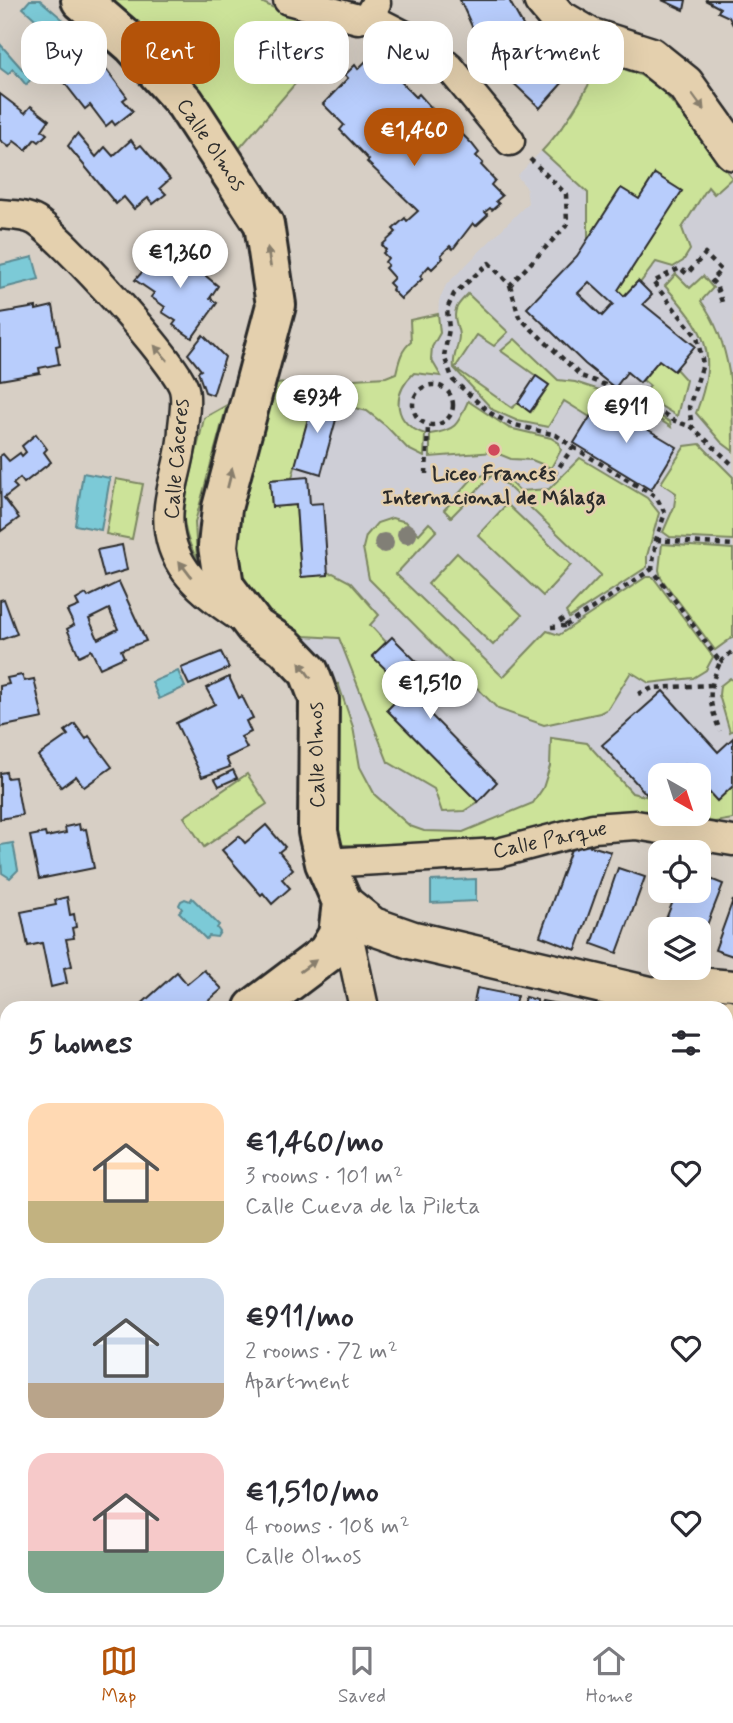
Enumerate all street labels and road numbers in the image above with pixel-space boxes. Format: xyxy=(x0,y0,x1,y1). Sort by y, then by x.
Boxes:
street label: Calle Olmos xyxy=(170,93,252,197)
street label: Calle Cáceres xyxy=(158,397,196,521)
street label: Calle Olmos xyxy=(302,702,332,808)
street label: Calle Parque xyxy=(490,814,610,866)

